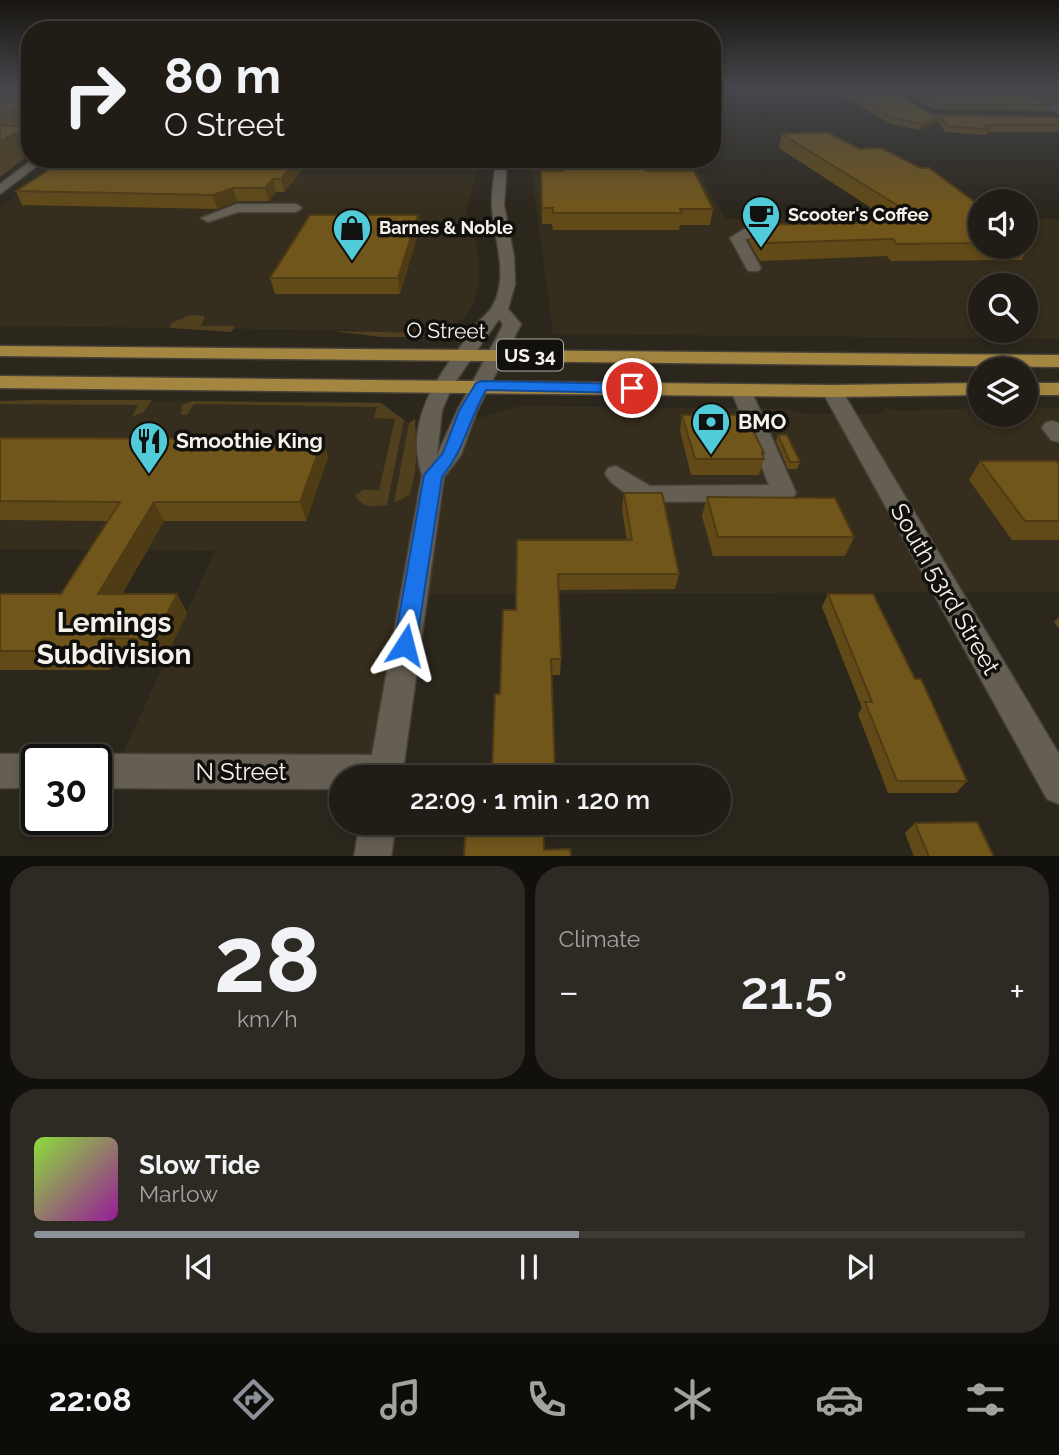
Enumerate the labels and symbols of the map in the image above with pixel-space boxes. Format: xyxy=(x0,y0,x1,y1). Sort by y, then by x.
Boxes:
cafe icon: Scooter's Coffee xyxy=(740,194,782,249)
place label: Scooter's Coffee xyxy=(788,204,929,225)
shop icon: Barnes & Noble xyxy=(331,207,373,262)
place label: Barnes & Noble xyxy=(379,217,513,238)
street label: O Street xyxy=(406,317,486,344)
road number: US 34 xyxy=(497,340,563,370)
pin xyxy=(602,358,662,418)
bank icon: BMO xyxy=(690,401,732,456)
place label: BMO xyxy=(738,409,786,434)
restaurant icon: Smoothie King xyxy=(128,420,170,475)
place label: Smoothie King xyxy=(176,428,323,453)
street label: South 53rd Street xyxy=(885,498,1006,679)
district label: Lemings Subdivision xyxy=(37,606,191,671)
position arrow xyxy=(368,608,442,682)
speed limit sign: 30 xyxy=(21,744,112,835)
street label: N Street xyxy=(195,757,287,786)

